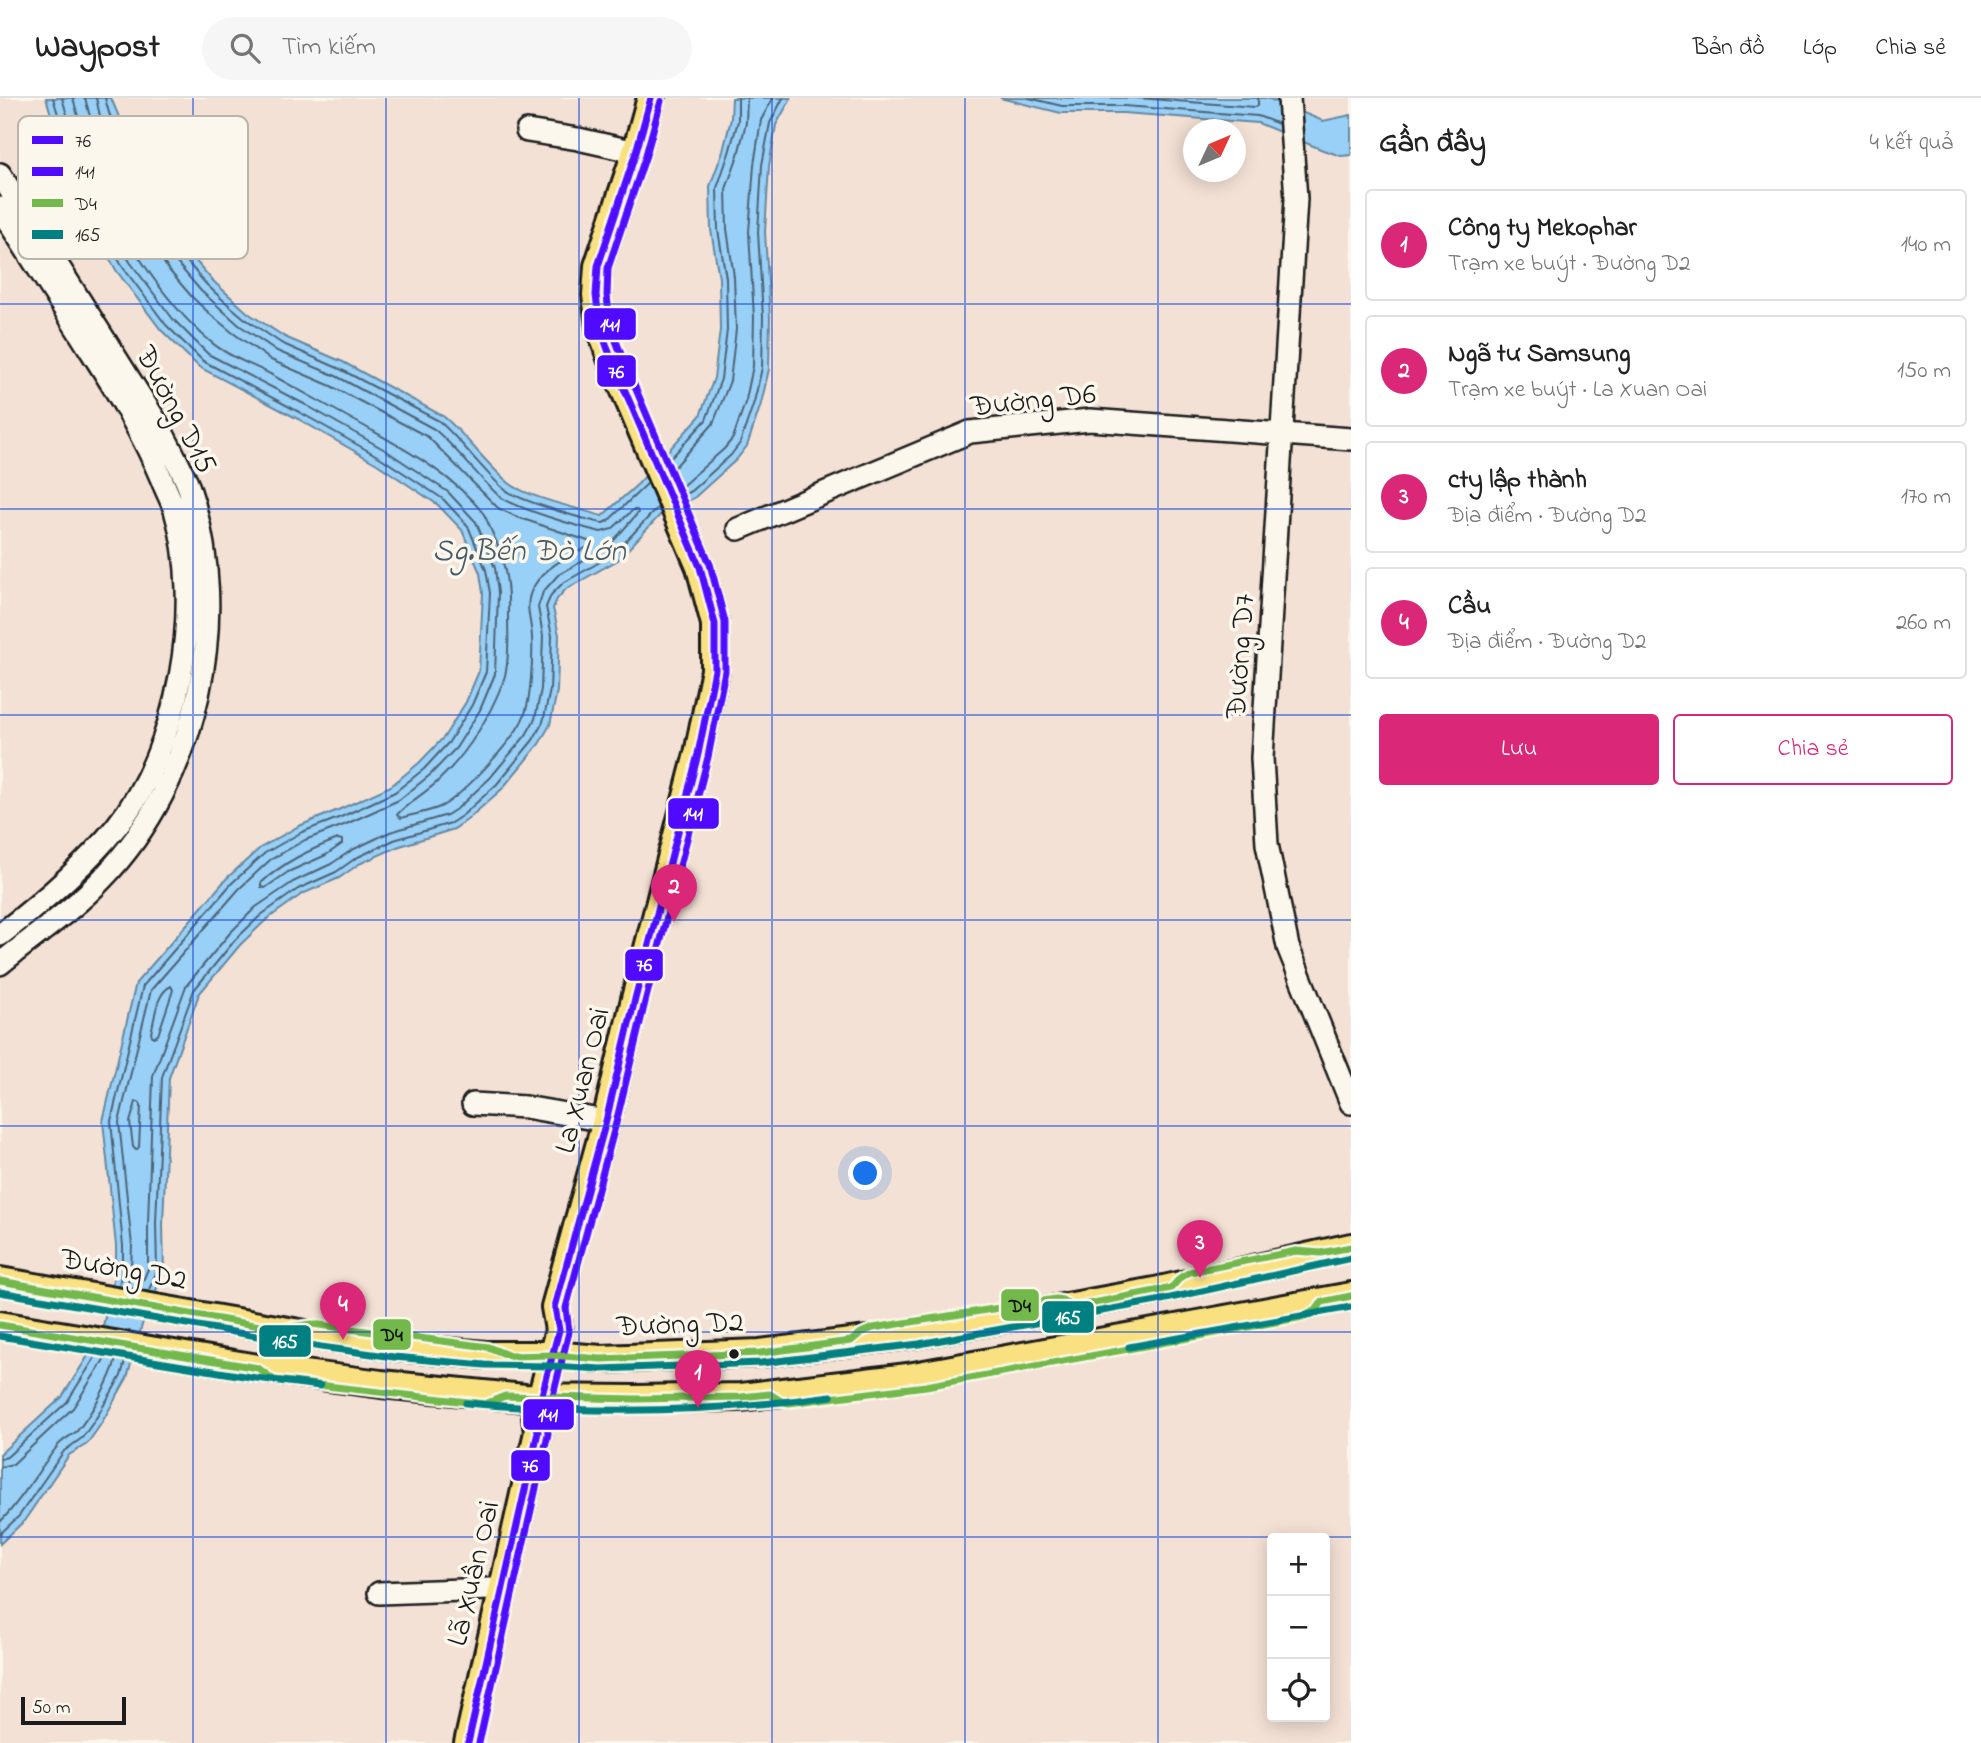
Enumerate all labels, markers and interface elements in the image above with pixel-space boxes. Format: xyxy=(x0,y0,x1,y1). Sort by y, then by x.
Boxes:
search box xyxy=(202,17,692,80)
text: Waypost xyxy=(35,24,160,72)
icon: search xyxy=(226,29,264,67)
text: Tìm kiếm xyxy=(282,29,376,67)
text: Bản đồ xyxy=(1693,31,1765,66)
text: Lớp xyxy=(1803,31,1837,66)
text: Chia sẻ xyxy=(1875,31,1946,66)
legend xyxy=(18,116,248,259)
north arrow xyxy=(1183,119,1246,182)
text: Gần đây xyxy=(1379,122,1486,166)
text: 4 kết quả xyxy=(1870,127,1953,160)
text: 76 xyxy=(75,129,91,156)
text: 141 xyxy=(75,160,95,187)
text: D4 xyxy=(74,192,97,219)
text: Công ty Mekophar xyxy=(1448,210,1637,248)
text: 165 xyxy=(75,223,100,250)
text: 1 xyxy=(1400,229,1408,262)
text: 140 m xyxy=(1901,229,1951,262)
text: Trạm xe buýt · Đường D2 xyxy=(1448,248,1691,281)
line badge: 141 xyxy=(583,307,637,341)
text: 141 xyxy=(600,313,620,340)
text: Ngã tư Samsung xyxy=(1448,336,1630,374)
street label: Đường D15 xyxy=(122,338,226,482)
line badge: 76 xyxy=(596,354,637,388)
text: 2 xyxy=(1398,355,1410,388)
text: 150 m xyxy=(1897,355,1951,388)
text: 76 xyxy=(608,360,625,387)
street label: Đường D6 xyxy=(968,374,1098,431)
text: Trạm xe buýt · La Xuan Oai xyxy=(1448,374,1707,407)
text: cty lập thành xyxy=(1448,462,1587,500)
text: 3 xyxy=(1399,481,1409,514)
text: 170 m xyxy=(1901,481,1951,514)
text: Địa điểm · Đường D2 xyxy=(1448,500,1647,533)
water label: Sg.Bến Đò Lớn xyxy=(432,529,627,576)
text: Cầu xyxy=(1448,588,1491,626)
street label: Đường D7 xyxy=(1216,592,1268,721)
text: 4 xyxy=(1399,607,1409,640)
text: 260 m xyxy=(1896,607,1951,640)
text: Địa điểm · Đường D2 xyxy=(1448,626,1647,659)
button: Lưu xyxy=(1379,714,1659,785)
button: Chia sẻ xyxy=(1673,714,1953,785)
line badge: 141 xyxy=(667,797,720,830)
text: 141 xyxy=(683,802,703,829)
pin: 2 xyxy=(651,864,697,922)
line badge: 76 xyxy=(624,948,664,982)
text: 76 xyxy=(636,953,653,980)
street label: La Xuan Oai xyxy=(545,1003,623,1158)
your location xyxy=(848,1156,882,1190)
pin: 3 xyxy=(1177,1220,1223,1278)
street label: Đường D2 xyxy=(56,1238,190,1304)
pin: 4 xyxy=(320,1282,366,1340)
line badge: D4 xyxy=(1000,1288,1040,1322)
text: D4 xyxy=(1008,1294,1031,1321)
line badge: 165 xyxy=(1041,1300,1095,1334)
street label: Đường D2 xyxy=(615,1302,745,1350)
text: 165 xyxy=(1055,1306,1081,1333)
line badge: D4 xyxy=(372,1318,412,1351)
text: D4 xyxy=(380,1323,403,1350)
line badge: 165 xyxy=(258,1324,312,1358)
text: 165 xyxy=(272,1330,298,1357)
unlabelled marker xyxy=(727,1347,741,1361)
pin: 1 xyxy=(675,1350,721,1408)
line badge: 141 xyxy=(522,1398,575,1431)
text: 141 xyxy=(538,1403,558,1430)
line badge: 76 xyxy=(510,1449,551,1482)
text: 76 xyxy=(522,1454,539,1481)
street label: Lã Xuân Oai xyxy=(437,1497,513,1651)
map controls xyxy=(1267,1533,1330,1722)
button: + xyxy=(1267,1533,1330,1596)
button: − xyxy=(1267,1596,1330,1659)
button: locate xyxy=(1267,1659,1330,1722)
scale bar xyxy=(21,1694,126,1726)
text: 50 m xyxy=(32,1695,71,1722)

